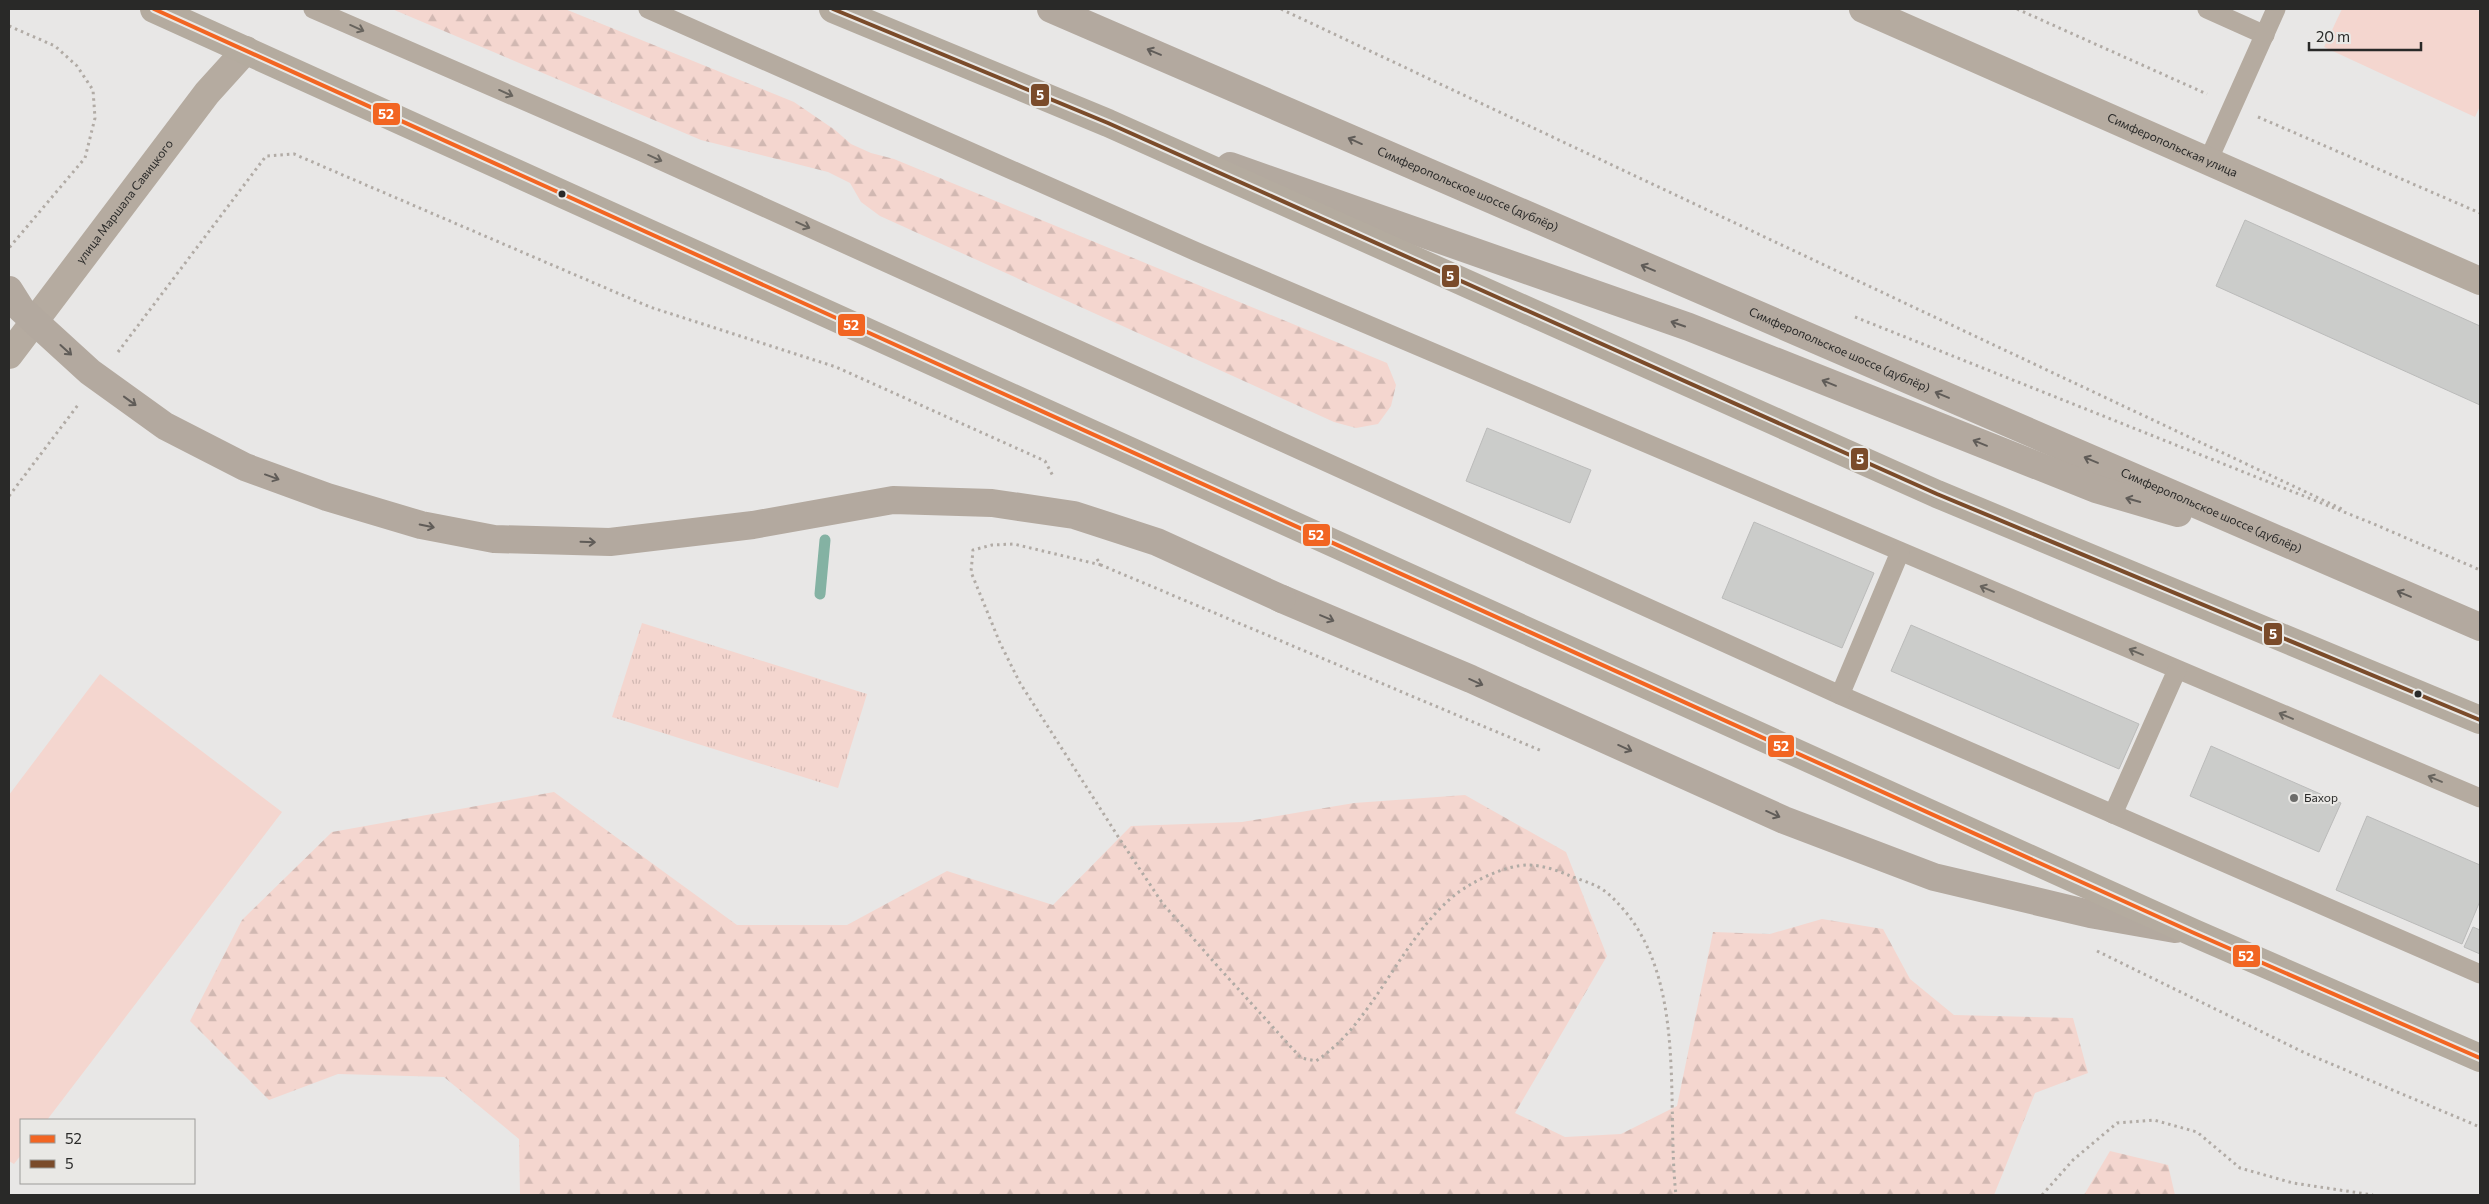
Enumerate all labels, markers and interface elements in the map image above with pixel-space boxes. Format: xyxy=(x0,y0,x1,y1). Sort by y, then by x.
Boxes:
scale bar xyxy=(2309,20,2422,52)
one-way arrow xyxy=(349,24,364,34)
text: 20 m xyxy=(2316,27,2350,45)
one-way arrow xyxy=(1147,47,1162,57)
line badge: 5 xyxy=(1030,83,1050,107)
text: 5 xyxy=(1036,86,1044,103)
one-way arrow xyxy=(498,89,513,98)
line badge: 52 xyxy=(372,102,401,126)
text: 52 xyxy=(378,105,394,122)
street label: Симферопольская улица xyxy=(2105,110,2240,179)
street label: улица Маршала Савицкого xyxy=(73,136,175,266)
one-way arrow xyxy=(1348,136,1363,146)
street label: Симферопольское шоссе (дублёр) xyxy=(1375,143,1561,234)
one-way arrow xyxy=(647,154,662,163)
unlabelled marker xyxy=(557,189,567,199)
one-way arrow xyxy=(795,221,810,231)
one-way arrow xyxy=(1641,263,1656,273)
line badge: 5 xyxy=(1441,264,1460,288)
text: 5 xyxy=(1446,267,1454,284)
street label: Симферопольское шоссе (дублёр) xyxy=(1747,304,1932,394)
line badge: 52 xyxy=(837,313,866,337)
text: 52 xyxy=(843,316,859,333)
one-way arrow xyxy=(1671,319,1687,328)
one-way arrow xyxy=(60,344,73,356)
one-way arrow xyxy=(1822,378,1838,387)
one-way arrow xyxy=(1935,390,1950,400)
one-way arrow xyxy=(123,396,137,406)
one-way arrow xyxy=(1973,438,1989,447)
line badge: 5 xyxy=(1850,447,1869,471)
text: 5 xyxy=(1856,450,1864,467)
one-way arrow xyxy=(2084,454,2099,464)
street label: Симферопольское шоссе (дублёр) xyxy=(2119,465,2304,555)
one-way arrow xyxy=(264,473,280,482)
one-way arrow xyxy=(2125,494,2141,504)
one-way arrow xyxy=(419,521,435,531)
line badge: 52 xyxy=(1302,523,1331,547)
text: 52 xyxy=(1308,526,1324,543)
one-way arrow xyxy=(580,537,596,547)
one-way arrow xyxy=(1980,583,1995,593)
one-way arrow xyxy=(2397,589,2412,599)
one-way arrow xyxy=(1319,613,1334,623)
line badge: 5 xyxy=(2263,622,2283,646)
text: 5 xyxy=(2269,625,2277,642)
one-way arrow xyxy=(2129,647,2144,657)
one-way arrow xyxy=(1468,677,1483,687)
unlabelled marker xyxy=(2413,689,2423,699)
one-way arrow xyxy=(2279,710,2294,720)
line badge: 52 xyxy=(1767,734,1795,758)
text: 52 xyxy=(1773,737,1789,754)
one-way arrow xyxy=(1617,744,1632,754)
one-way arrow xyxy=(2428,774,2443,784)
place label: Бахор xyxy=(2304,790,2338,804)
marker: Бахор xyxy=(2288,792,2300,804)
one-way arrow xyxy=(1765,810,1780,820)
line badge: 52 xyxy=(2232,944,2261,968)
text: 52 xyxy=(2238,947,2254,964)
legend xyxy=(20,1119,195,1184)
text: 52 xyxy=(65,1129,82,1147)
text: 5 xyxy=(65,1154,74,1172)

